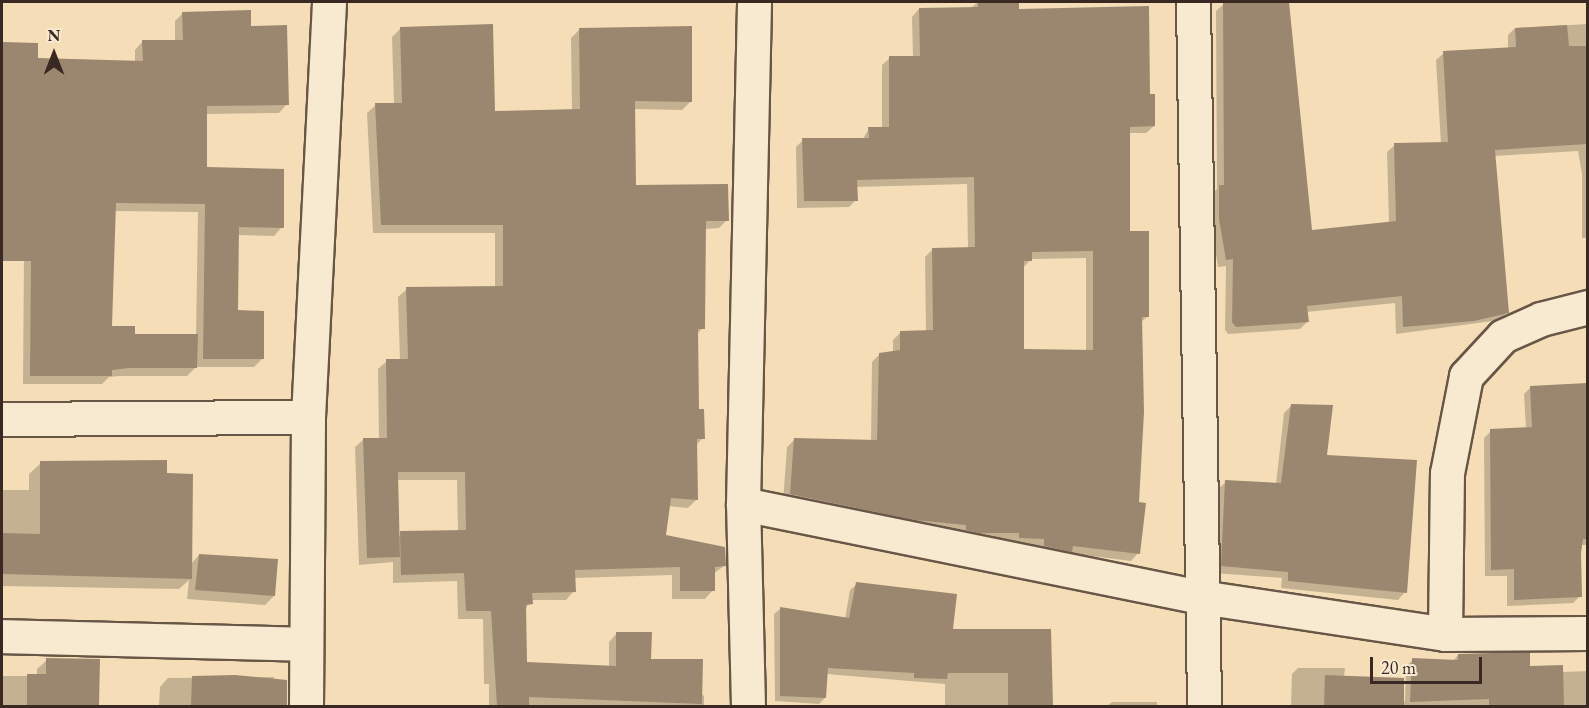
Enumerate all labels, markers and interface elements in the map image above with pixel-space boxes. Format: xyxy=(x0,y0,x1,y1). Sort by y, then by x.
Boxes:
north arrow xyxy=(24,24,84,84)
text: N xyxy=(48,25,60,46)
scale bar xyxy=(1373,645,1486,683)
text: 20 m xyxy=(1381,656,1416,679)

